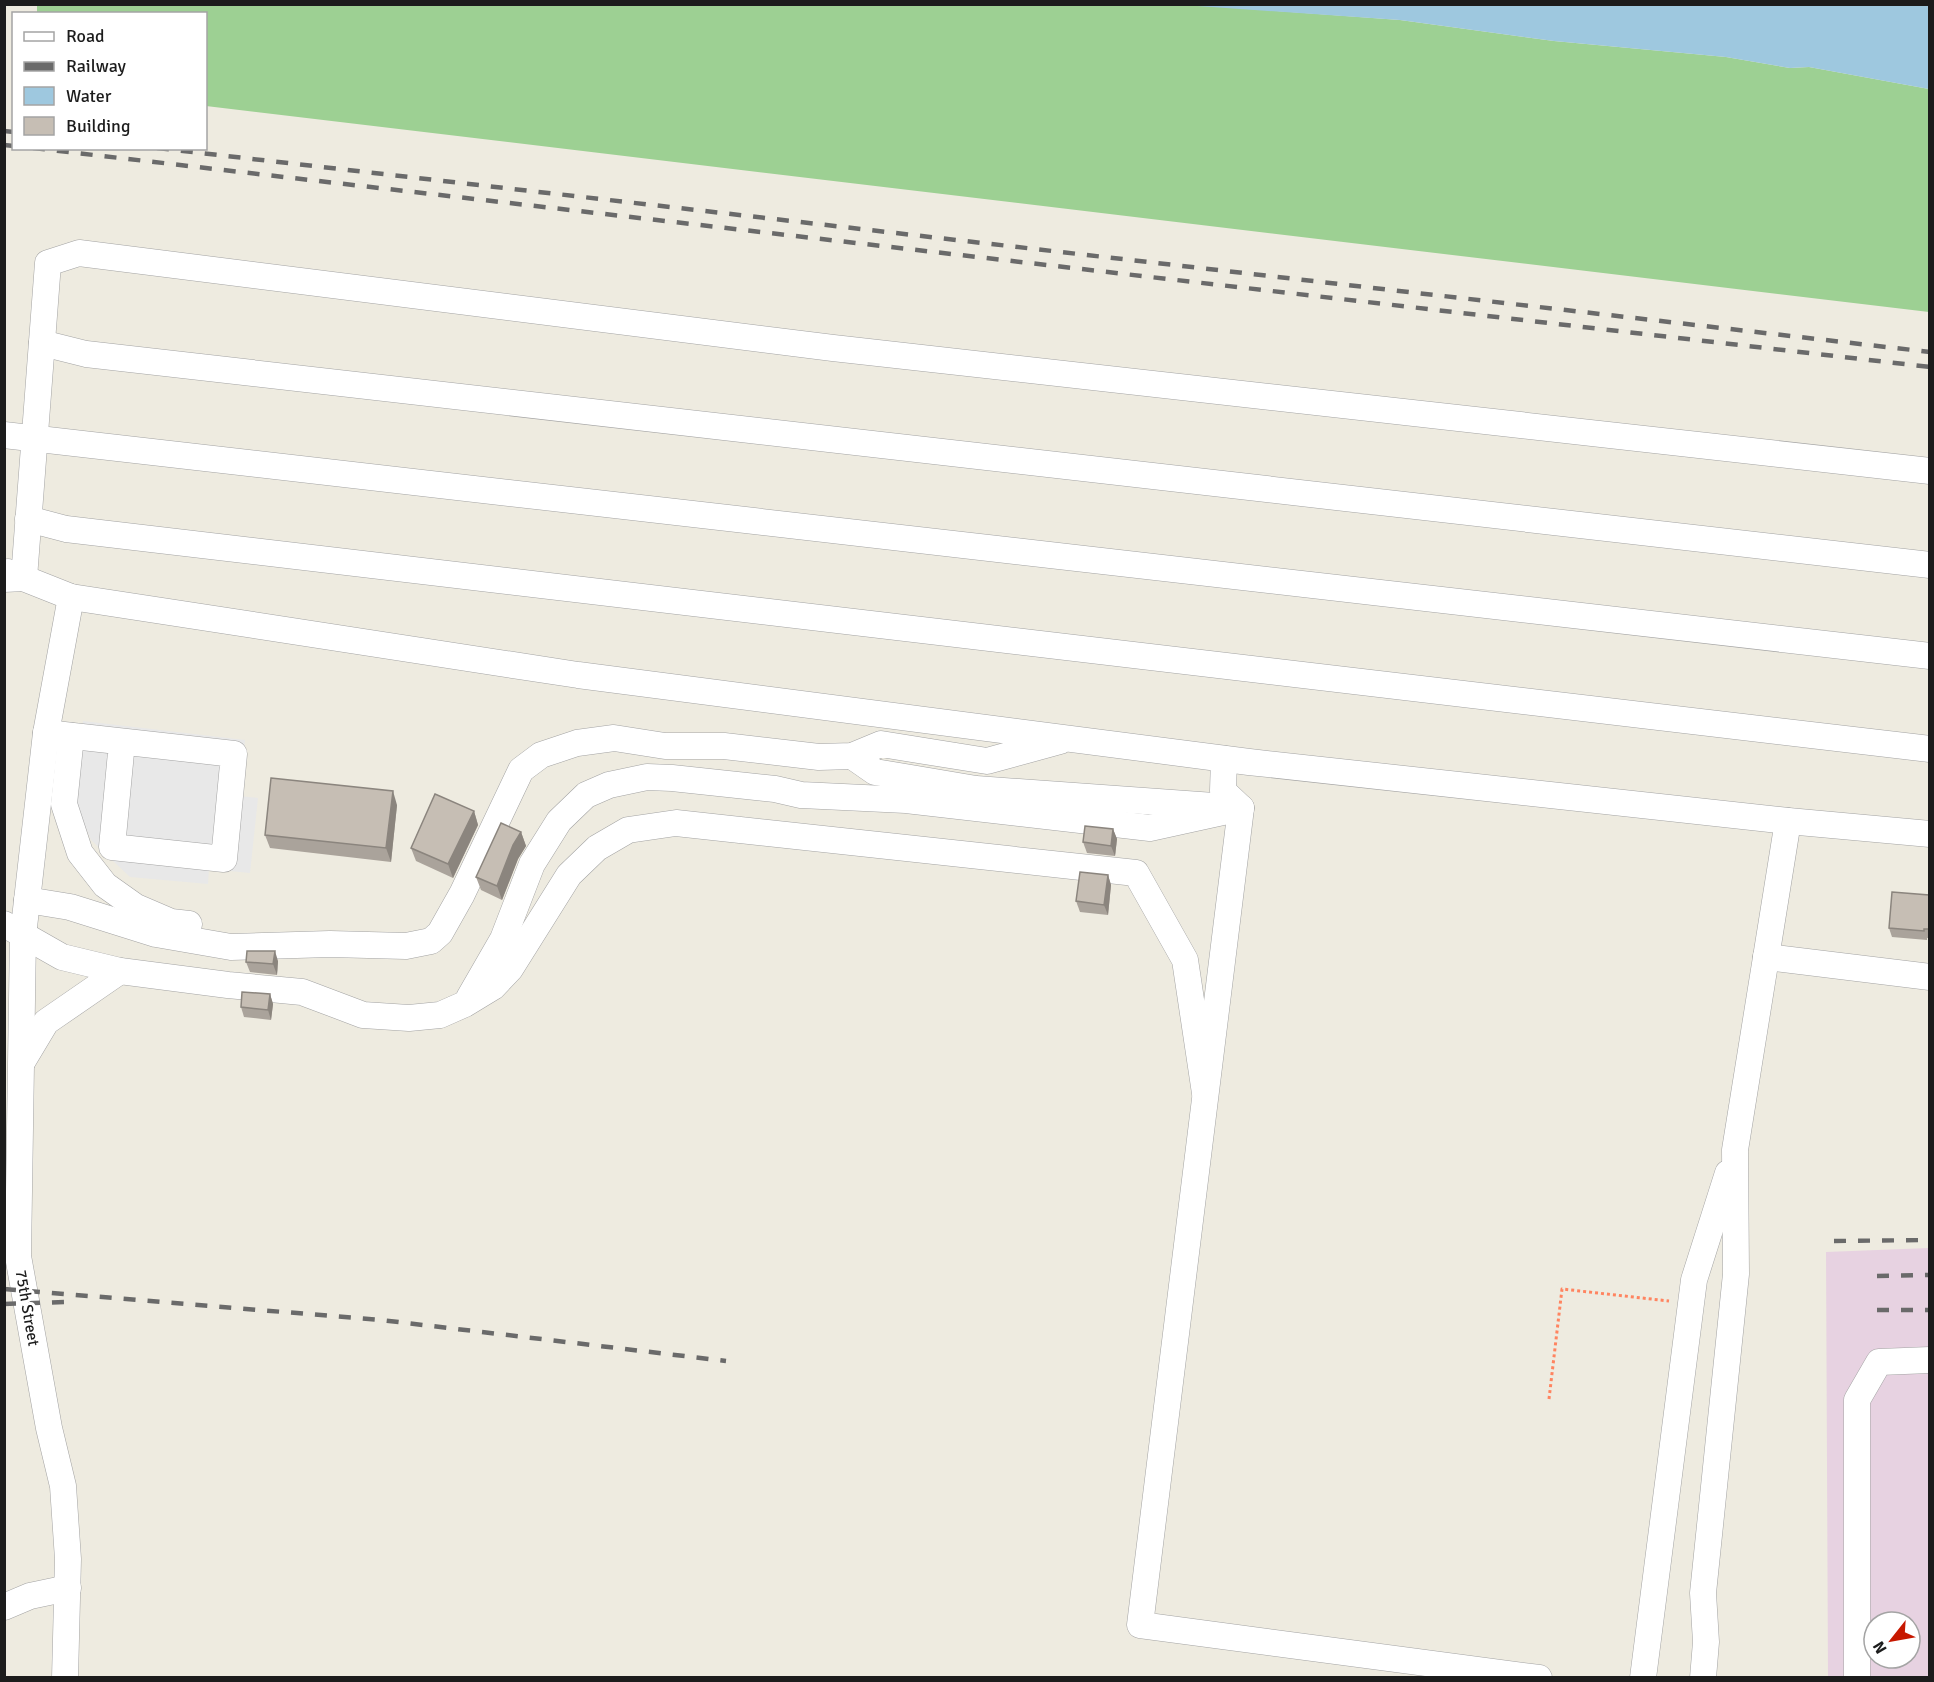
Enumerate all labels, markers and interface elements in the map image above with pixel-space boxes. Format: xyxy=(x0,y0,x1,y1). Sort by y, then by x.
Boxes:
legend xyxy=(12,12,207,150)
text: Road xyxy=(66,25,105,47)
text: Railway xyxy=(66,55,127,77)
text: Water xyxy=(66,85,112,107)
text: Building xyxy=(66,115,130,137)
street label: 75th Street xyxy=(10,1268,44,1348)
north arrow xyxy=(1862,1610,1922,1670)
text: N xyxy=(1869,1637,1891,1657)

